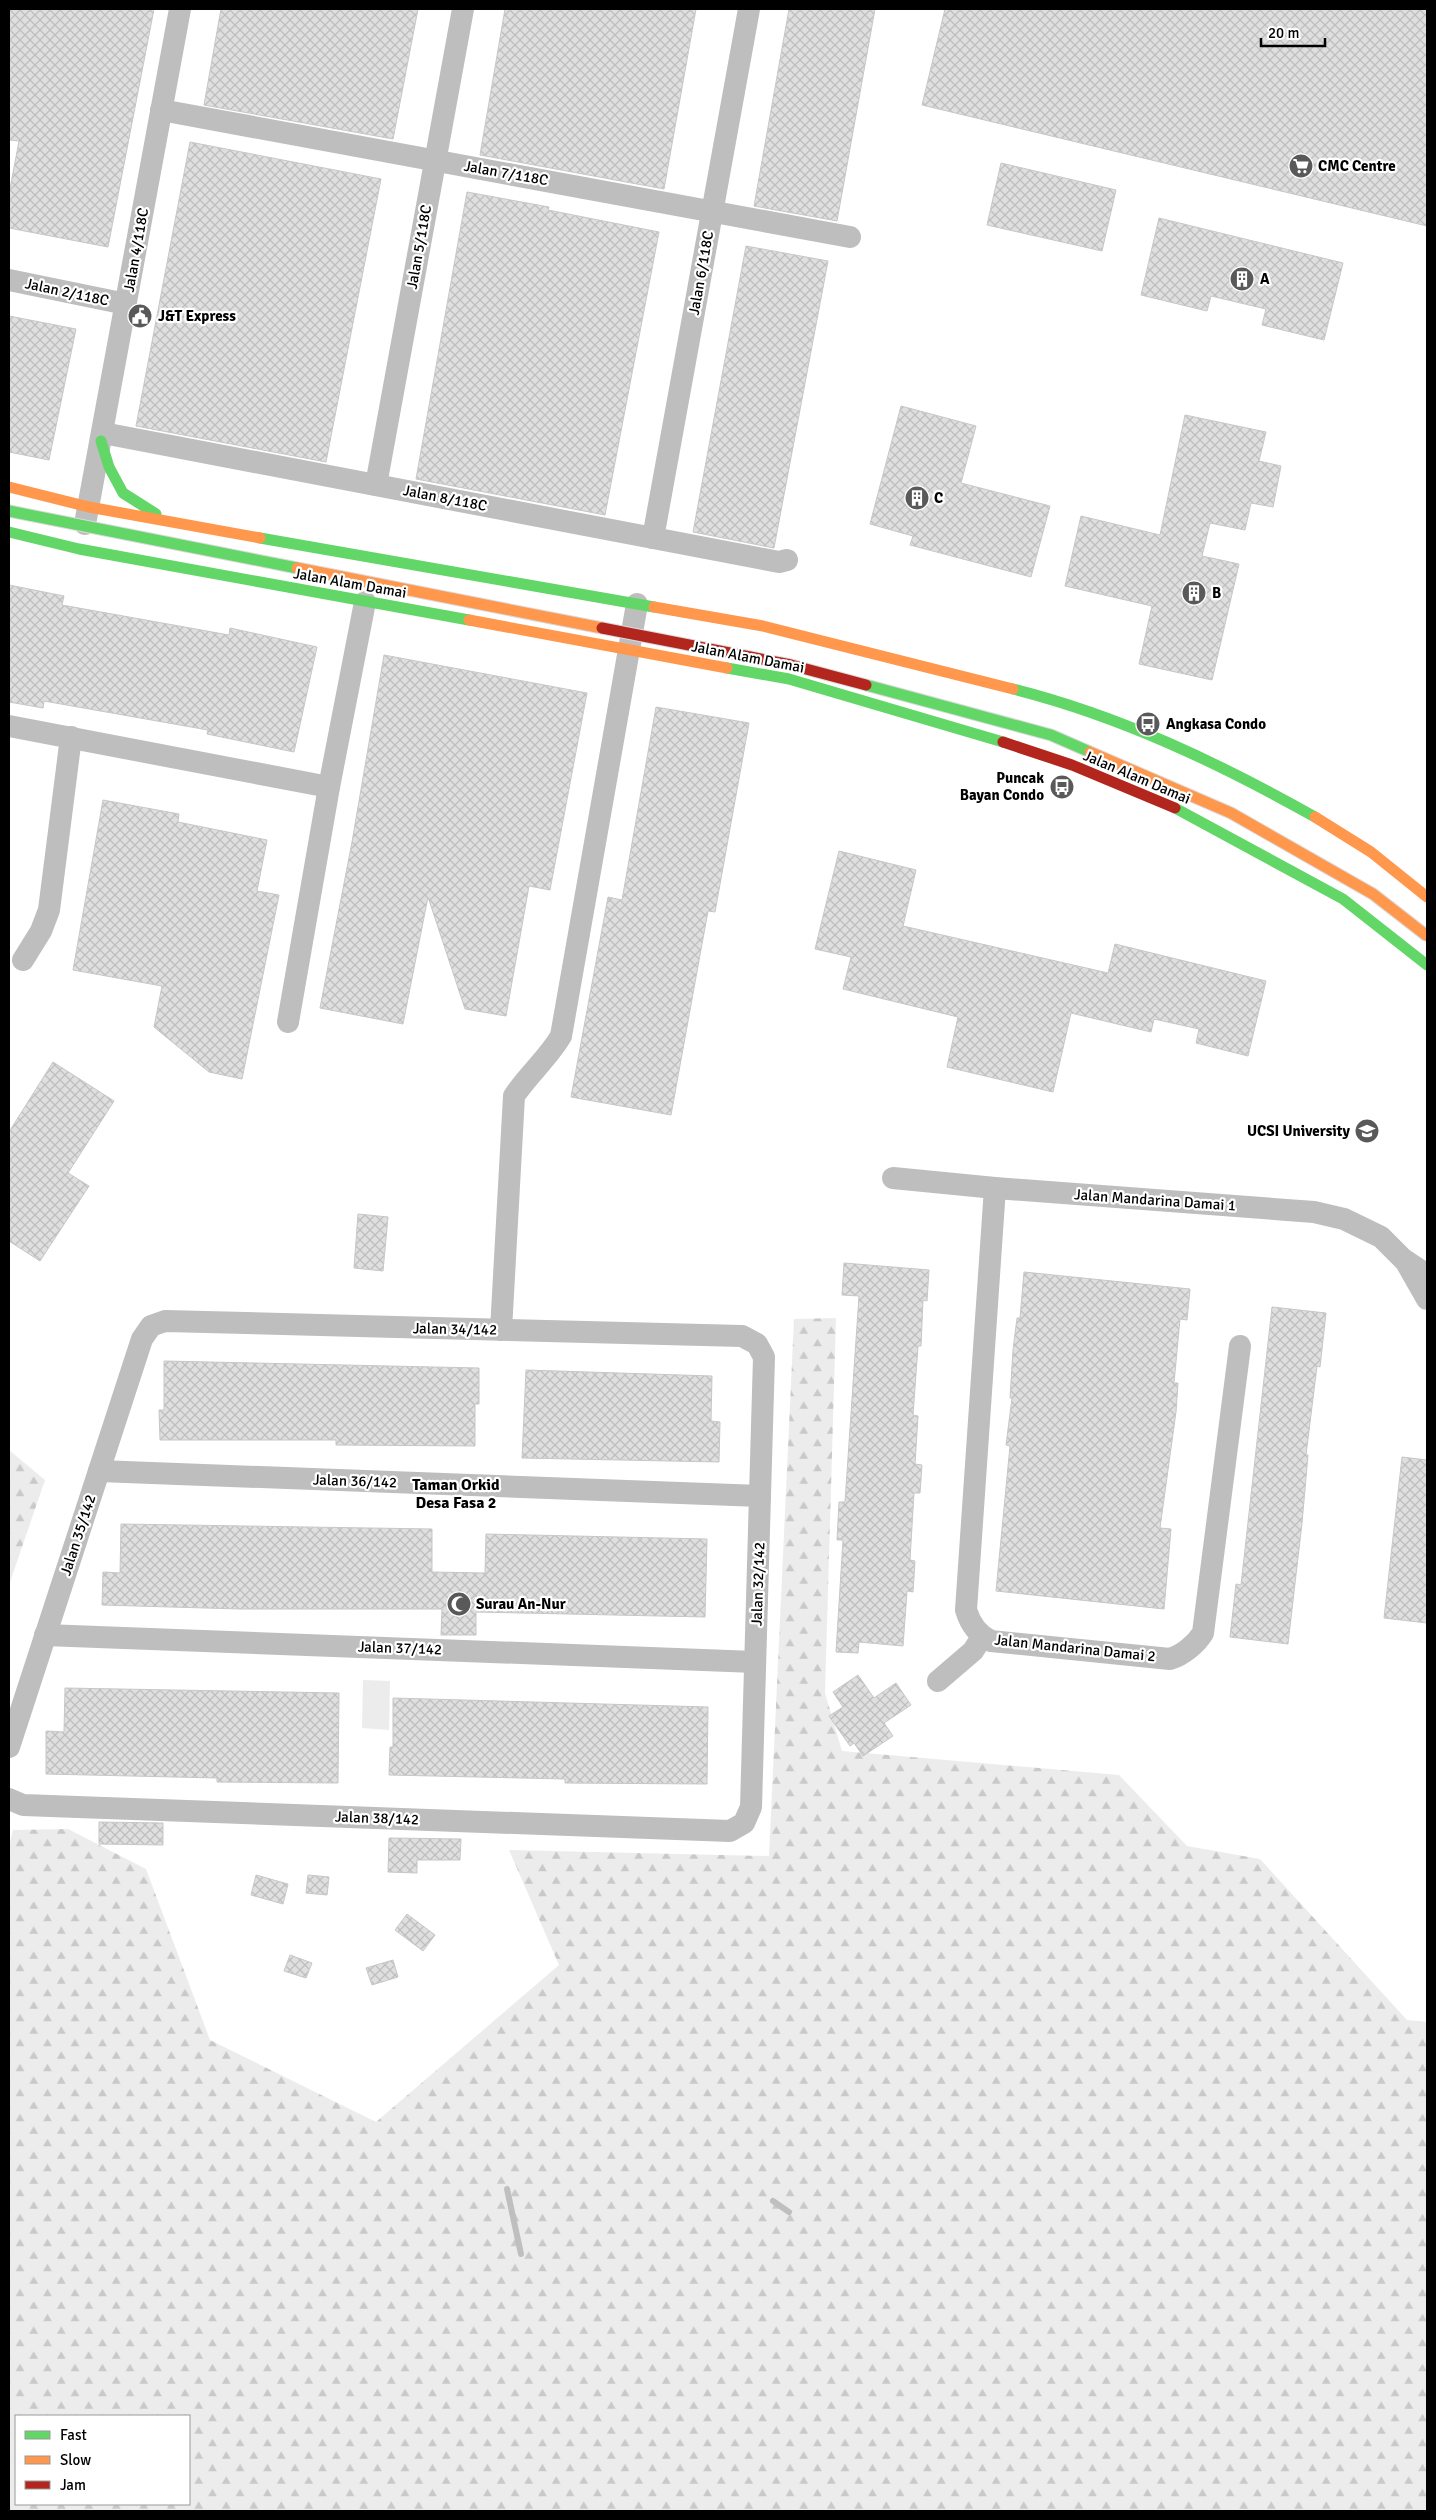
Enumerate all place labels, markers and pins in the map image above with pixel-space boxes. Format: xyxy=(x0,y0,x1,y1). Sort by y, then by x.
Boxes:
supermarket icon: CMC Centre xyxy=(1288,153,1314,179)
place label: CMC Centre xyxy=(1318,157,1396,175)
building icon: A xyxy=(1229,266,1255,292)
place label: A xyxy=(1260,270,1270,288)
public building icon: J&T Express xyxy=(127,303,153,329)
place label: J&T Express xyxy=(158,307,236,325)
building icon: C xyxy=(904,485,930,511)
place label: C xyxy=(934,489,943,507)
building icon: B xyxy=(1181,580,1207,606)
place label: B xyxy=(1212,584,1221,602)
bus stop icon: Angkasa Condo xyxy=(1135,711,1161,737)
place label: Angkasa Condo xyxy=(1166,715,1266,733)
place label: Puncak Bayan Condo xyxy=(960,769,1044,804)
bus stop icon: Puncak Bayan Condo xyxy=(1049,774,1075,800)
school or university icon: UCSI University xyxy=(1354,1118,1380,1144)
place label: UCSI University xyxy=(1247,1122,1351,1140)
mosque icon: Surau An-Nur xyxy=(446,1591,472,1617)
place label: Surau An-Nur xyxy=(476,1595,566,1613)

